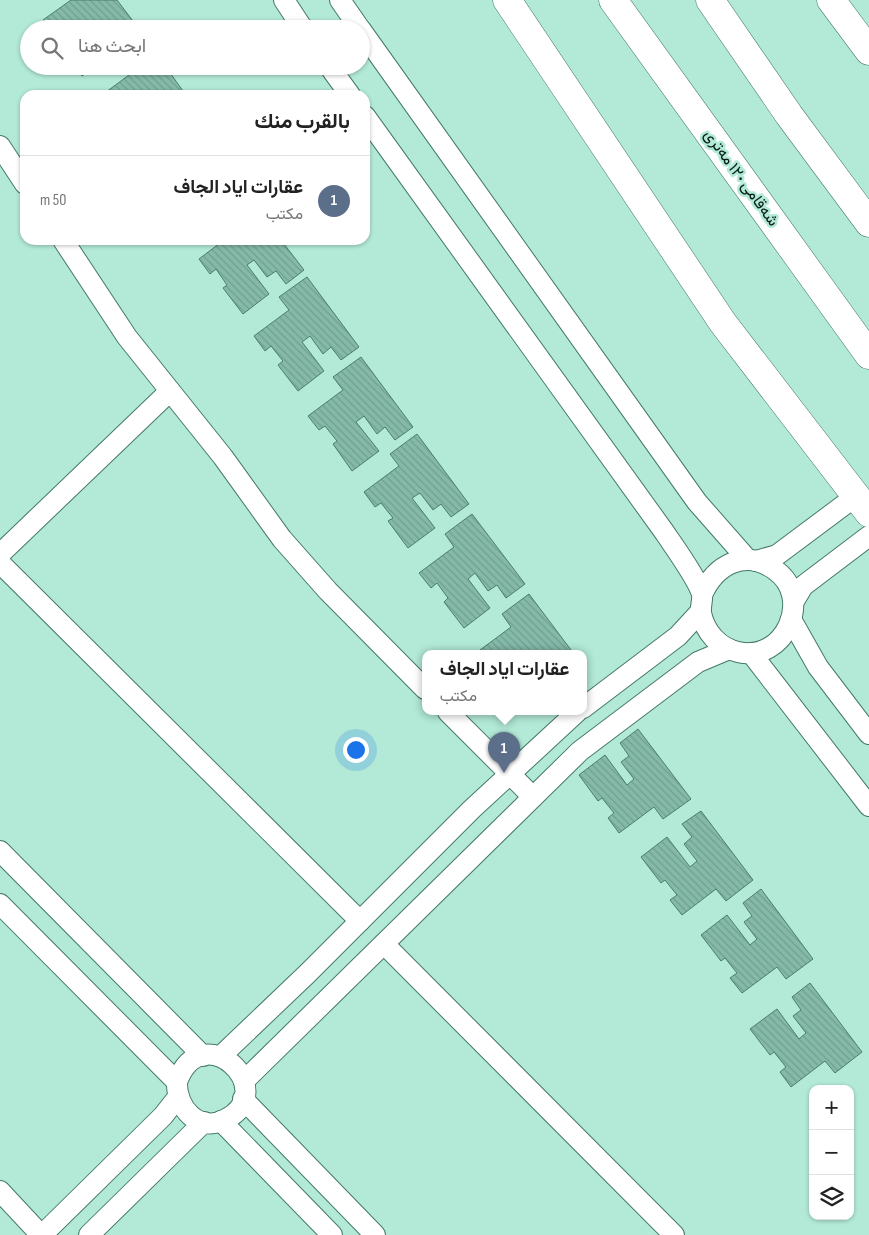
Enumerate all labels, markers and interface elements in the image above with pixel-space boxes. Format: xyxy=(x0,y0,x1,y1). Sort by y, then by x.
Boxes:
search box xyxy=(20,20,370,75)
icon: search xyxy=(38,34,66,62)
text: ابحث هنا xyxy=(78,35,146,58)
text: بالقرب منك xyxy=(255,109,350,134)
street label: شەقامی ١٢٠ مەتری xyxy=(700,126,782,230)
text: عقارات اياد الجاف xyxy=(173,176,303,199)
text: 50 m xyxy=(40,191,66,210)
text: 1 xyxy=(331,191,337,210)
text: مكتب xyxy=(266,205,303,224)
popup xyxy=(422,650,587,715)
text: عقارات اياد الجاف xyxy=(440,658,569,681)
text: مكتب xyxy=(440,687,477,706)
pin: 1 xyxy=(488,732,520,773)
your location xyxy=(343,737,369,763)
map controls xyxy=(809,1085,854,1220)
button: + xyxy=(809,1085,854,1130)
button: − xyxy=(809,1130,854,1175)
button: layers xyxy=(809,1175,854,1220)

